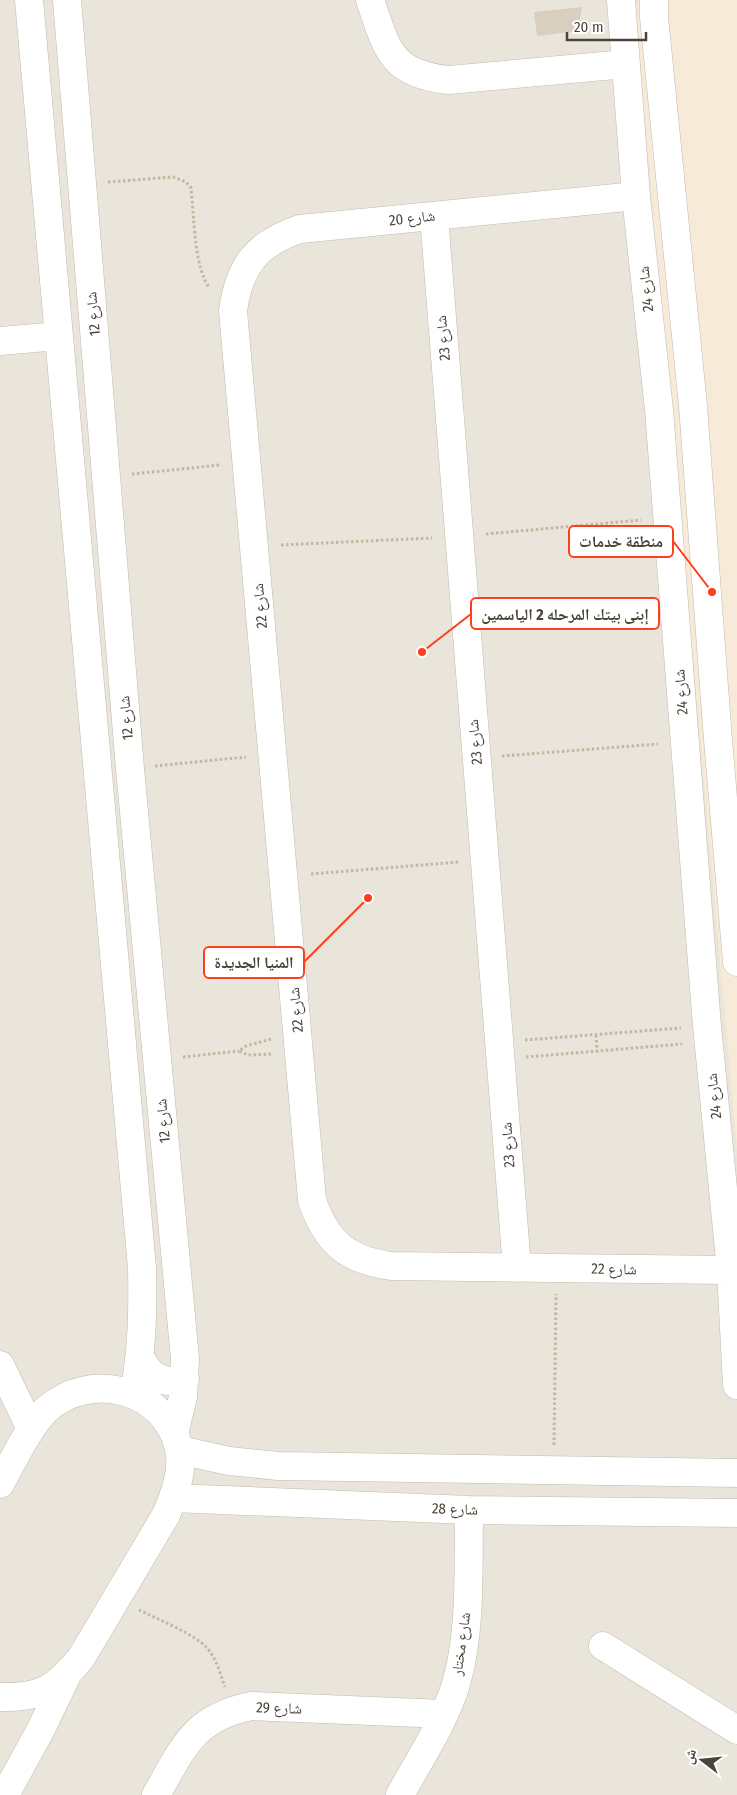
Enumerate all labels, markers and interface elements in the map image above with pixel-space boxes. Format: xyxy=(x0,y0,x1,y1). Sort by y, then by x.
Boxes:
scale bar xyxy=(567,10,646,42)
text: 20 m xyxy=(574,18,604,36)
street label: شارع 20 xyxy=(388,207,436,230)
street label: شارع 24 xyxy=(635,265,658,313)
street label: شارع 12 xyxy=(82,291,105,337)
street label: شارع 23 xyxy=(432,314,455,361)
callout: منطقة خدمات xyxy=(569,526,673,557)
text: منطقة خدمات xyxy=(579,532,663,551)
street label: شارع 22 xyxy=(249,582,272,629)
callout: إبنى بيتك المرحله 2 الياسمين xyxy=(471,598,659,629)
text: إبنى بيتك المرحله 2 الياسمين xyxy=(481,605,649,625)
street label: شارع 24 xyxy=(670,668,693,715)
street label: شارع 12 xyxy=(115,695,138,741)
street label: شارع 23 xyxy=(464,718,487,765)
callout: المنيا الجديدة xyxy=(204,947,304,978)
text: المنيا الجديدة xyxy=(214,953,294,972)
street label: شارع 22 xyxy=(285,986,308,1033)
street label: شارع 24 xyxy=(703,1072,726,1120)
street label: شارع 12 xyxy=(152,1098,175,1144)
street label: شارع 23 xyxy=(497,1122,520,1168)
street label: شارع 22 xyxy=(591,1260,637,1279)
street label: شارع 28 xyxy=(432,1499,479,1520)
street label: شارع مختار xyxy=(448,1611,475,1678)
street label: شارع 29 xyxy=(256,1698,302,1719)
north arrow xyxy=(677,1735,727,1785)
text: ش xyxy=(680,1747,700,1766)

